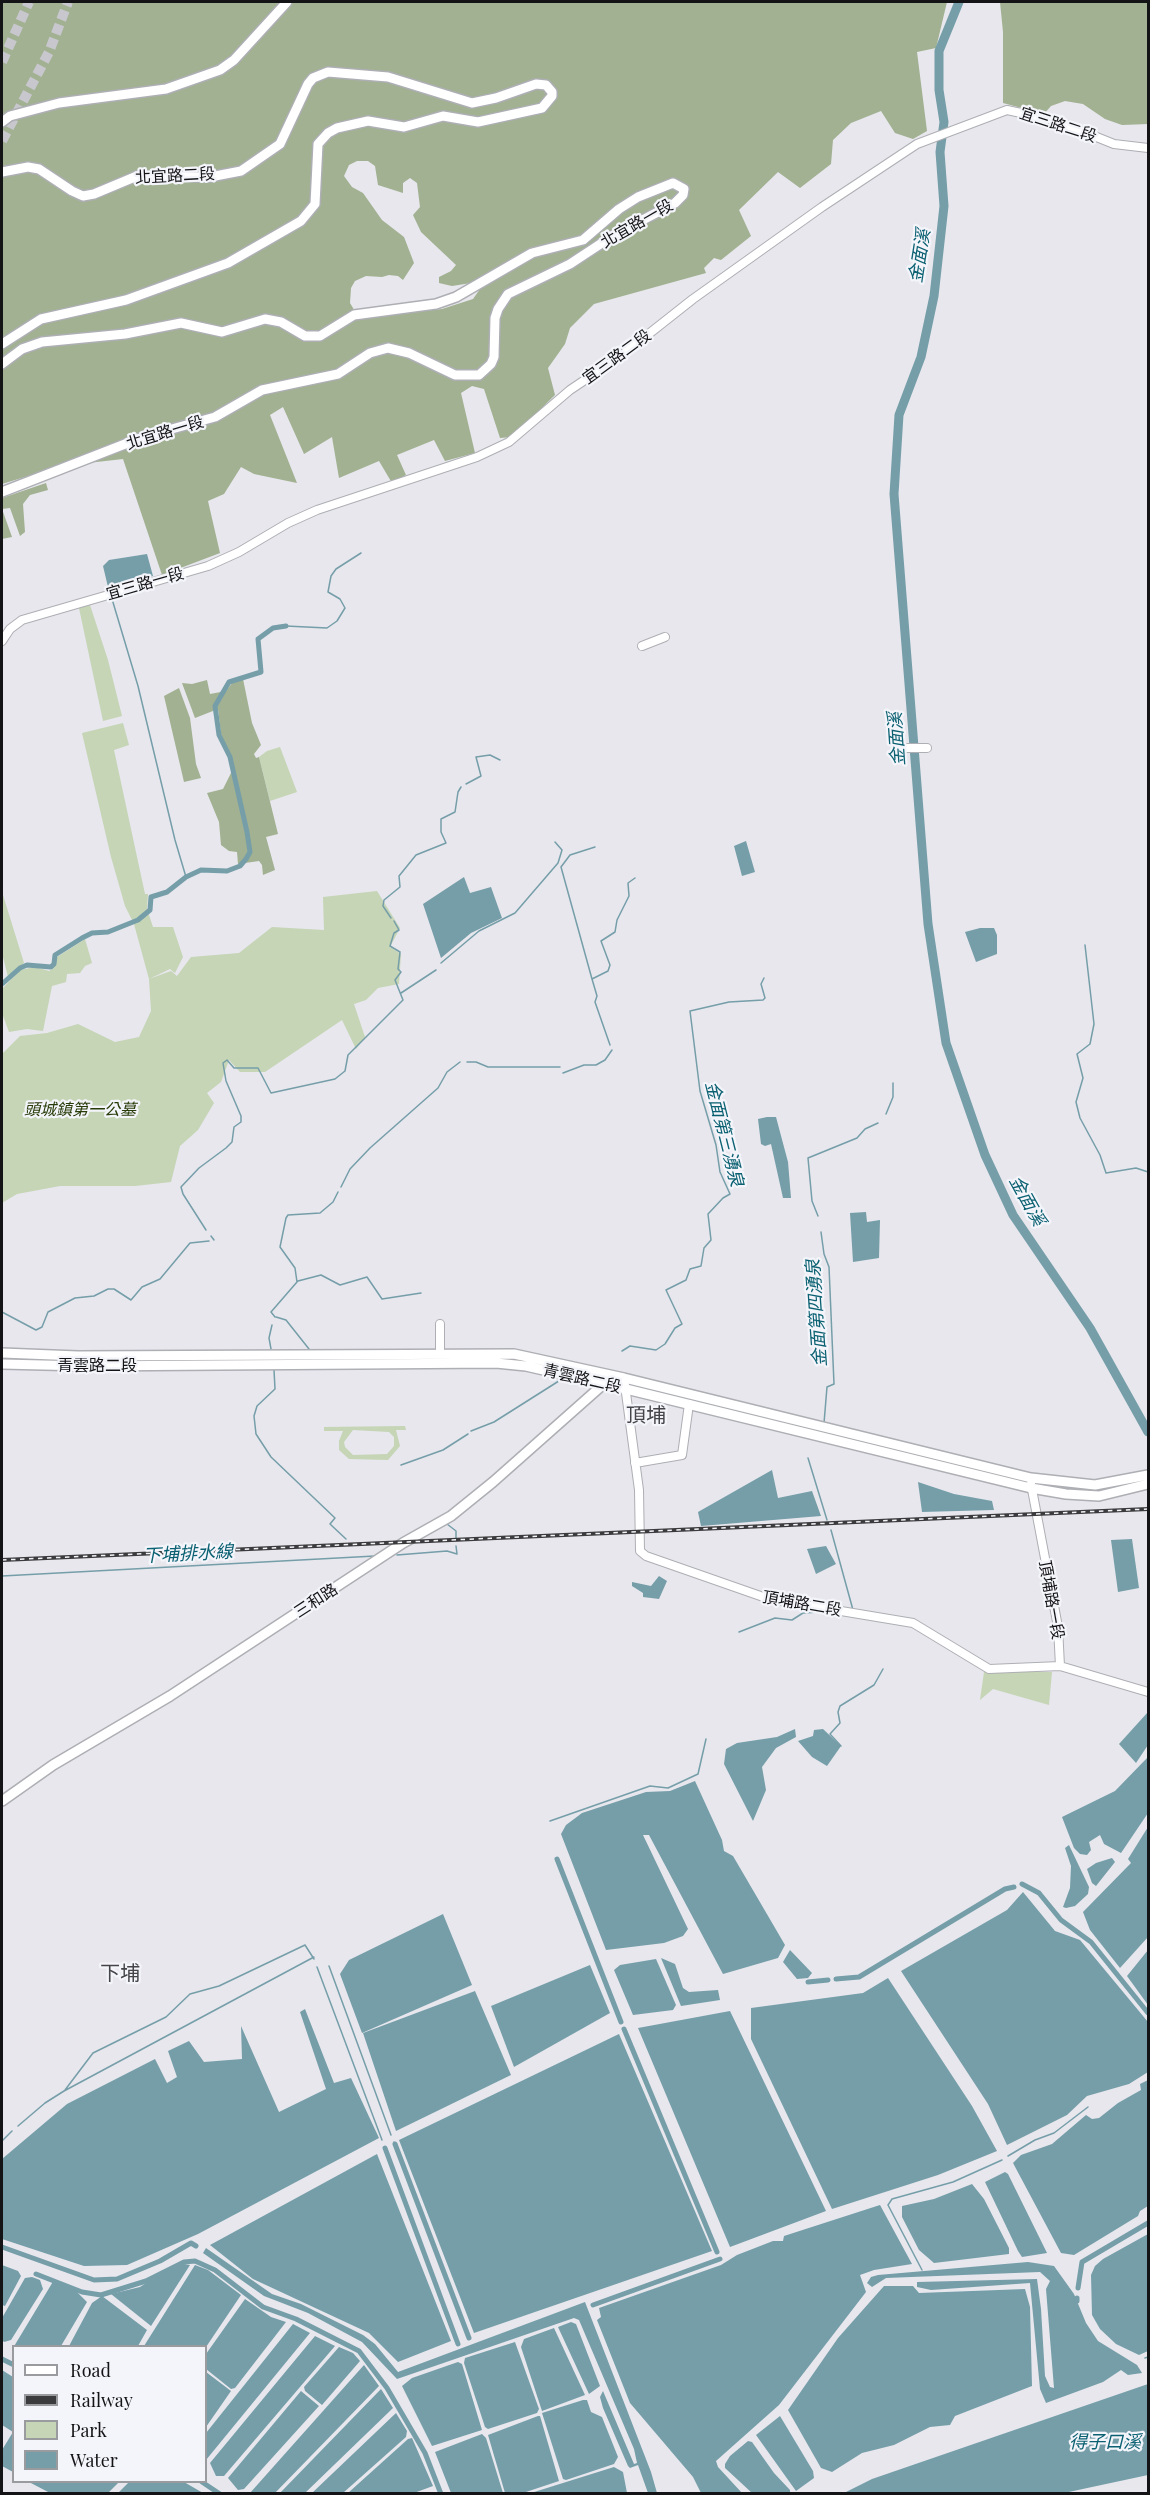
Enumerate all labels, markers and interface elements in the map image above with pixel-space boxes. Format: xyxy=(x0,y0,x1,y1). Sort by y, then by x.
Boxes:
street label: 宜三路二段 xyxy=(1017,104,1099,146)
street label: 北宜路二段 xyxy=(135,164,215,188)
street label: 北宜路一段 xyxy=(598,196,676,252)
water label: 金面溪 xyxy=(905,228,935,284)
street label: 宜三路二段 xyxy=(579,326,655,388)
street label: 北宜路一段 xyxy=(124,412,206,454)
street label: 宜三路一段 xyxy=(104,564,186,604)
water label: 金面溪 xyxy=(884,711,910,767)
water label: 金面第三湧泉 xyxy=(700,1079,748,1189)
park label: 頭城鎮第一公墓 xyxy=(24,1100,136,1120)
water label: 金面溪 xyxy=(1004,1172,1050,1230)
water label: 金面第四湧泉 xyxy=(802,1258,832,1368)
street label: 青雲路二段 xyxy=(57,1356,137,1376)
street label: 青雲路二段 xyxy=(541,1361,623,1397)
district label: 頂埔 xyxy=(626,1404,666,1428)
water label: 下埔排水線 xyxy=(142,1541,234,1567)
street label: 頂埔路一段 xyxy=(1035,1559,1067,1641)
street label: 三和路 xyxy=(291,1580,341,1622)
street label: 頂埔路二段 xyxy=(761,1588,843,1620)
district label: 下埔 xyxy=(100,1962,140,1986)
legend xyxy=(12,2345,207,2483)
text: Road xyxy=(70,2358,111,2382)
text: Railway xyxy=(70,2388,133,2412)
text: Park xyxy=(70,2418,107,2442)
water label: 得子口溪 xyxy=(1069,2431,1141,2453)
text: Water xyxy=(70,2448,118,2472)

